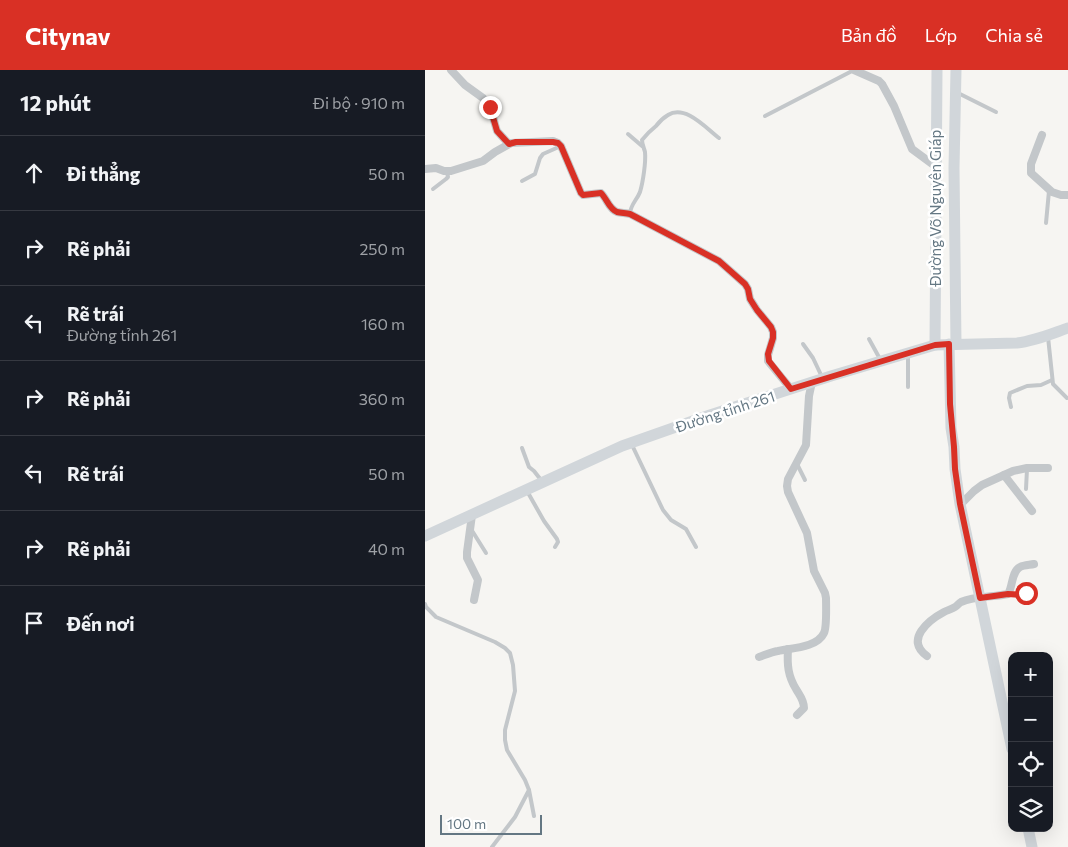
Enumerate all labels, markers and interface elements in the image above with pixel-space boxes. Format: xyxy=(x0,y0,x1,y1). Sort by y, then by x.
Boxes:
text: Citynav xyxy=(25,21,111,50)
text: Bản đồ xyxy=(841,24,897,46)
text: Lớp xyxy=(925,24,957,46)
text: Chia sẻ xyxy=(985,24,1043,46)
text: 12 phút xyxy=(20,90,91,115)
text: Đi bộ · 910 m xyxy=(313,93,405,112)
route end xyxy=(479,96,502,119)
street label: Đường Võ Nguyên Giáp xyxy=(926,129,944,287)
icon: ahead xyxy=(20,159,48,187)
text: Đi thẳng xyxy=(67,162,140,185)
text: 50 m xyxy=(368,164,405,183)
icon: right xyxy=(20,234,48,262)
text: Rẽ phải xyxy=(67,237,131,260)
text: 250 m xyxy=(359,239,405,258)
text: Rẽ trái xyxy=(67,302,124,325)
icon: left xyxy=(20,309,48,337)
text: 160 m xyxy=(361,314,405,333)
text: Đường tỉnh 261 xyxy=(67,325,177,344)
icon: right xyxy=(20,384,48,412)
street label: Đường tỉnh 261 xyxy=(672,386,777,436)
text: Rẽ phải xyxy=(67,387,131,410)
text: 360 m xyxy=(359,389,405,408)
icon: left xyxy=(20,459,48,487)
text: Rẽ trái xyxy=(67,462,124,485)
text: 50 m xyxy=(368,464,405,483)
icon: right xyxy=(20,534,48,562)
text: Rẽ phải xyxy=(67,537,131,560)
text: 40 m xyxy=(368,539,405,558)
route start xyxy=(1015,582,1038,605)
icon: arrive xyxy=(20,609,48,637)
text: Đến nơi xyxy=(67,612,135,635)
map controls xyxy=(1008,652,1053,832)
button: + xyxy=(1008,652,1053,697)
button: − xyxy=(1008,697,1053,742)
button: locate xyxy=(1008,742,1053,787)
button: layers xyxy=(1008,787,1053,832)
scale bar xyxy=(440,812,543,835)
text: 100 m xyxy=(447,815,486,832)

